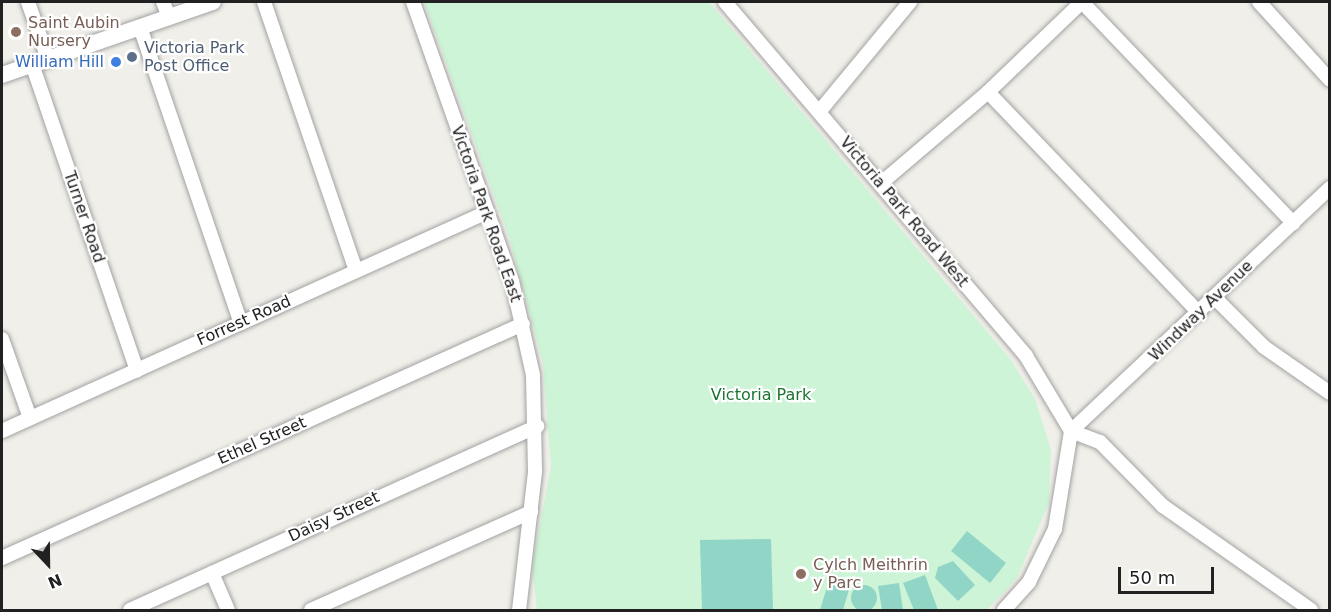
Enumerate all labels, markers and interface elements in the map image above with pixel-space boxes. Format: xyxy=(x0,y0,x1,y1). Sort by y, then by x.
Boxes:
place label: Saint Aubin Nursery xyxy=(28,13,120,51)
marker: Saint Aubin Nursery xyxy=(9,25,23,39)
place label: Victoria Park Post Office xyxy=(144,38,244,76)
marker: Victoria Park Post Office xyxy=(125,50,139,64)
place label: William Hill xyxy=(15,52,104,72)
marker: William Hill xyxy=(109,55,123,69)
street label: Victoria Park Road East xyxy=(447,123,525,305)
street label: Victoria Park Road West xyxy=(836,133,972,291)
street label: Turner Road xyxy=(59,169,109,265)
street label: Windway Avenue xyxy=(1145,256,1257,366)
street label: Forrest Road xyxy=(194,292,294,350)
park label: Victoria Park xyxy=(711,385,811,405)
street label: Ethel Street xyxy=(215,413,309,469)
street label: Daisy Street xyxy=(285,488,383,546)
north arrow xyxy=(18,534,78,594)
place label: Cylch Meithrin y Parc xyxy=(813,555,928,593)
scale bar xyxy=(1121,555,1217,593)
marker: Cylch Meithrin y Parc xyxy=(794,567,808,581)
text: 50 m xyxy=(1129,567,1175,588)
text: N xyxy=(45,570,65,592)

